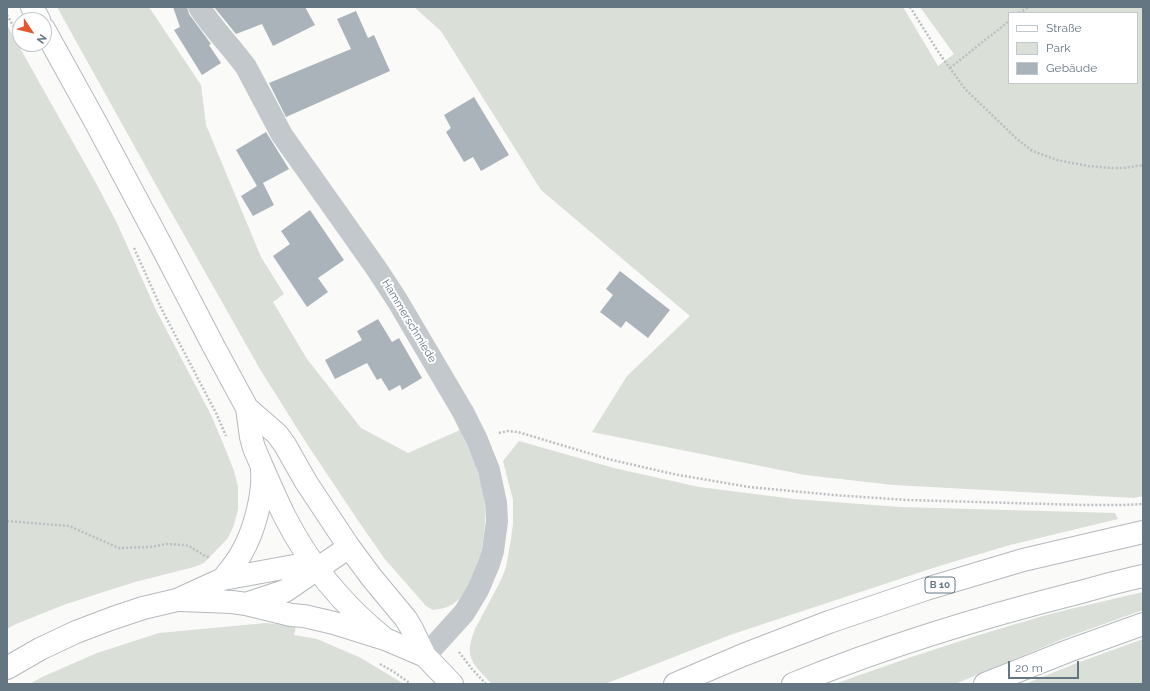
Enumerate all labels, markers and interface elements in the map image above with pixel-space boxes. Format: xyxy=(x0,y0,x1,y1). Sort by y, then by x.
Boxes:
north arrow xyxy=(12,12,52,52)
legend xyxy=(1008,12,1138,84)
text: Straße xyxy=(1046,21,1082,35)
text: N xyxy=(34,31,49,46)
text: Park xyxy=(1046,41,1071,55)
text: Gebäude xyxy=(1046,61,1097,75)
street label: Hammerschmiede xyxy=(379,277,439,365)
road number: B 10 xyxy=(925,577,955,593)
scale bar xyxy=(1010,653,1081,679)
text: 20 m xyxy=(1015,661,1043,675)

